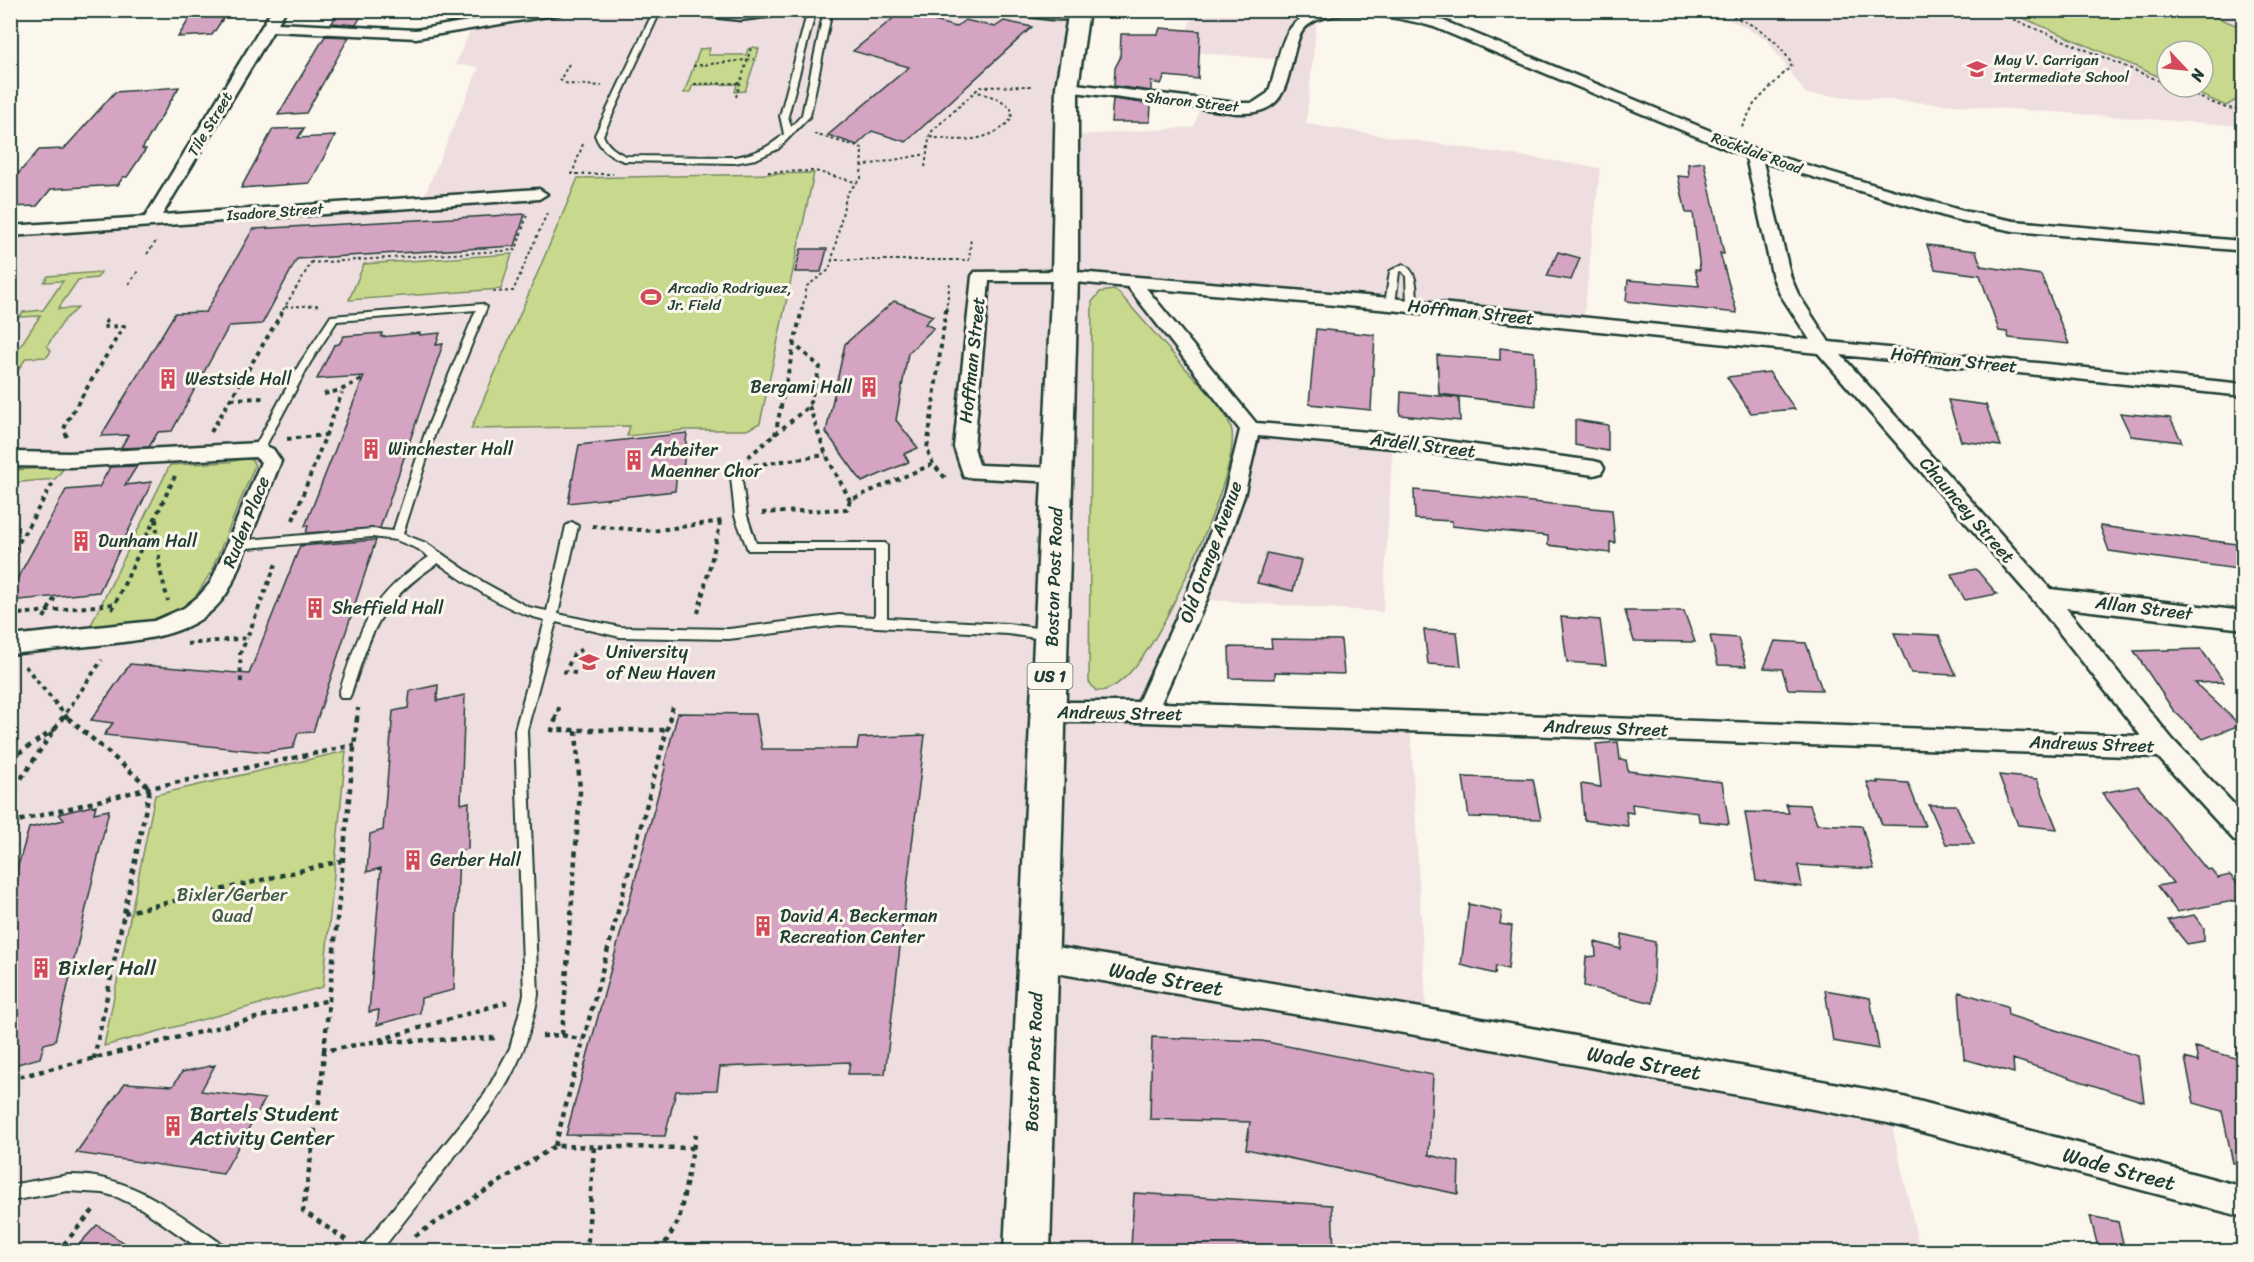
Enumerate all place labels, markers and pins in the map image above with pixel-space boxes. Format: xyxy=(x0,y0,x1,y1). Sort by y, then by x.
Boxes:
place label: May V. Carrigan Intermediate School xyxy=(1993,47,2130,90)
school or university icon: May V. Carrigan Intermediate School xyxy=(1965,57,1989,81)
place label: Arcadio Rodriguez, Jr. Field xyxy=(667,275,792,318)
sports icon: Arcadio Rodriguez, Jr. Field xyxy=(639,285,663,309)
place label: Westside Hall xyxy=(185,363,292,395)
building icon: Westside Hall xyxy=(156,367,180,391)
place label: Bergami Hall xyxy=(750,371,853,403)
building icon: Bergami Hall xyxy=(857,375,881,399)
place label: Winchester Hall xyxy=(388,433,514,465)
place label: Arbeiter Maenner Chor xyxy=(650,434,763,487)
building icon: Winchester Hall xyxy=(359,437,383,461)
building icon: Arbeiter Maenner Chor xyxy=(622,448,646,472)
place label: Dunham Hall xyxy=(98,525,198,557)
building icon: Dunham Hall xyxy=(69,529,93,553)
place label: Sheffield Hall xyxy=(332,592,444,624)
building icon: Sheffield Hall xyxy=(303,596,327,620)
place label: University of New Haven xyxy=(606,636,716,689)
school or university icon: University of New Haven xyxy=(577,650,601,674)
place label: Gerber Hall xyxy=(430,844,522,876)
building icon: Gerber Hall xyxy=(401,848,425,872)
place label: David A. Beckerman Recreation Center xyxy=(780,900,938,953)
building icon: David A. Beckerman Recreation Center xyxy=(751,914,775,938)
place label: Bixler Hall xyxy=(58,949,157,987)
building icon: Bixler Hall xyxy=(29,956,53,980)
place label: Bartels Student Activity Center xyxy=(189,1095,339,1157)
building icon: Bartels Student Activity Center xyxy=(161,1114,185,1138)

